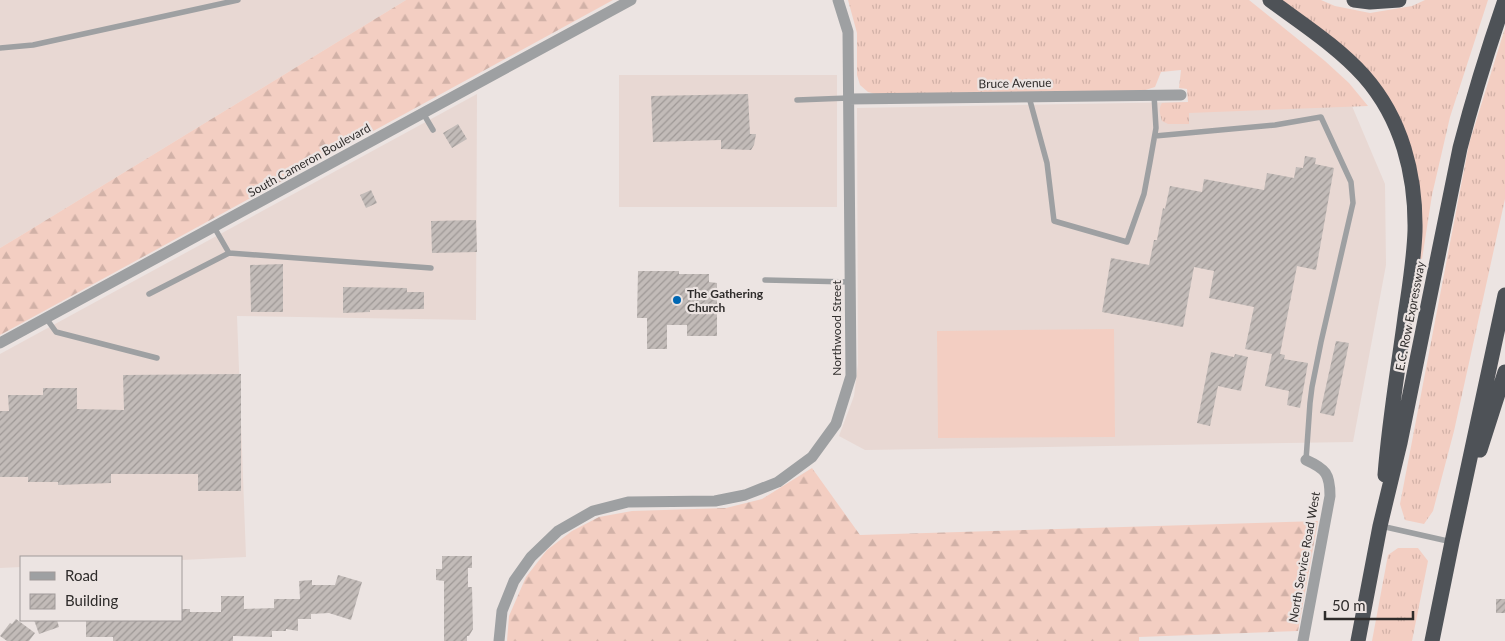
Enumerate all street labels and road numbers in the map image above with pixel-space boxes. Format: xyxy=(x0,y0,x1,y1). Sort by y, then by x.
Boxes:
street label: Bruce Avenue xyxy=(978,75,1052,91)
street label: South Cameron Boulevard xyxy=(245,120,373,200)
street label: E.C. Row Expressway xyxy=(1392,259,1428,372)
street label: Northwood Street xyxy=(829,280,844,376)
street label: North Service Road West xyxy=(1285,490,1323,624)

